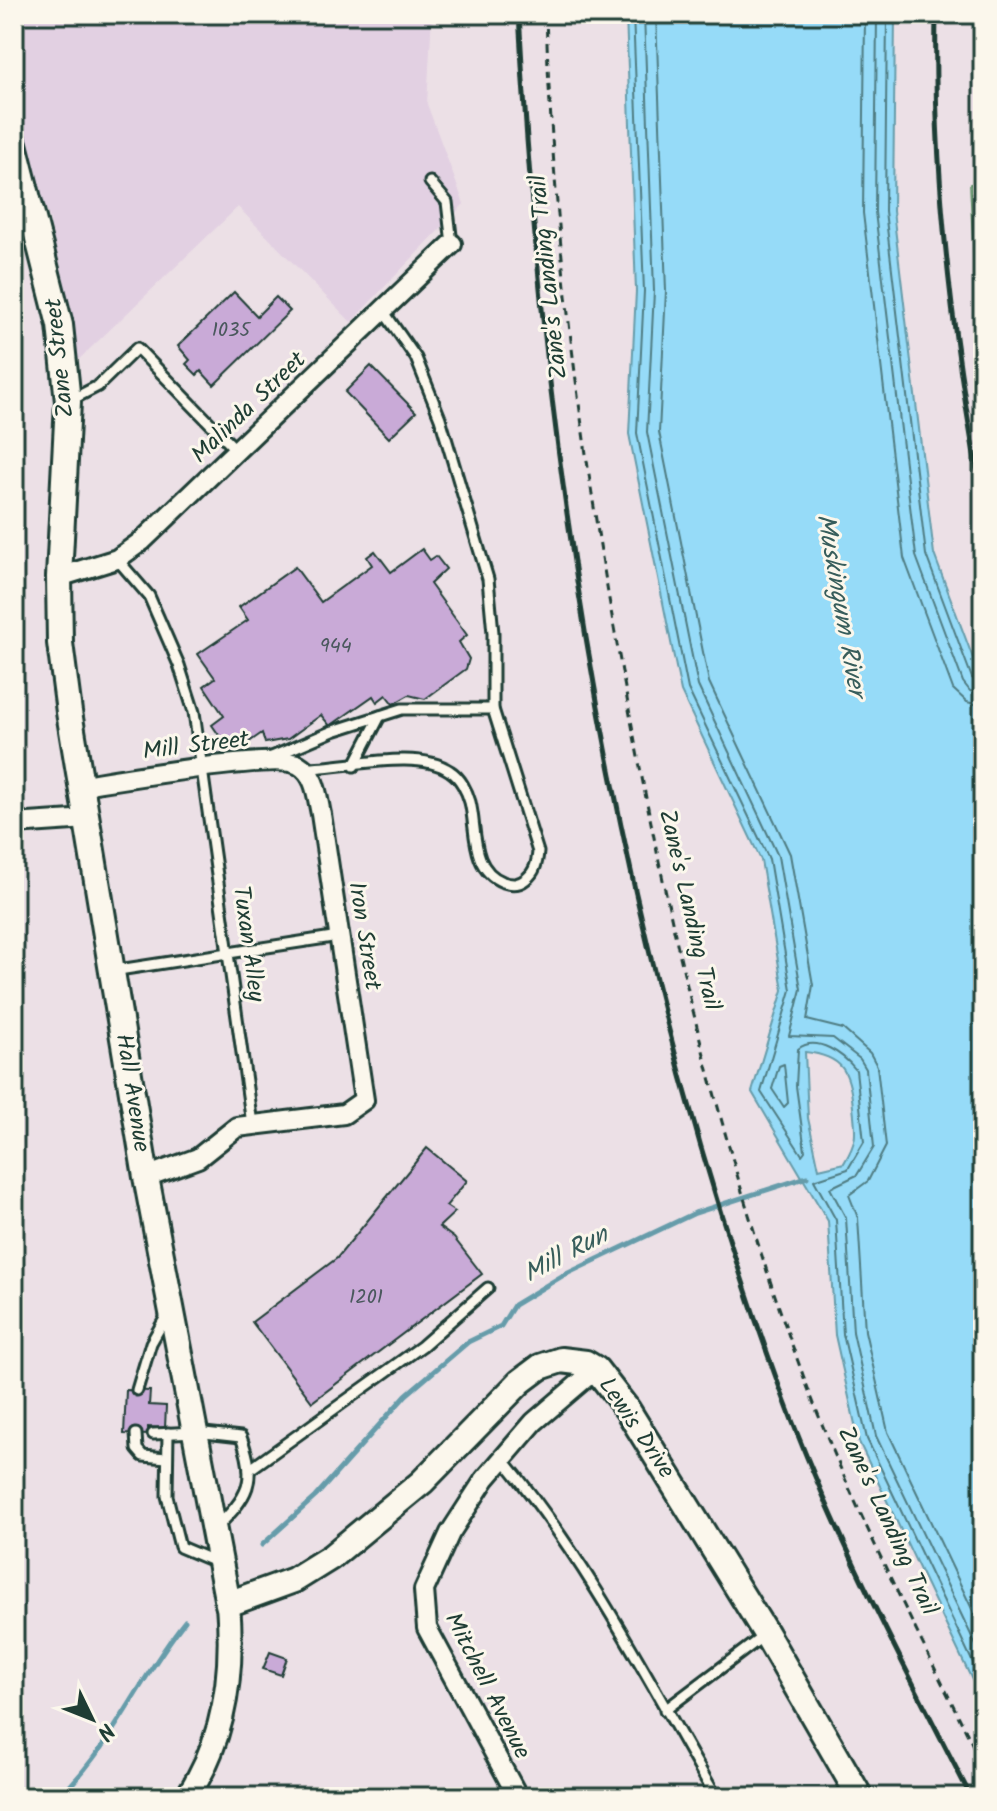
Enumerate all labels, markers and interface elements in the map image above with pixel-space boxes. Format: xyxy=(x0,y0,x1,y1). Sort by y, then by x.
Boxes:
street label: Zane's Landing Trail xyxy=(519,173,579,381)
street label: Zane Street xyxy=(34,295,86,420)
house number: 1035 xyxy=(212,315,251,347)
street label: Malinda Street xyxy=(182,342,316,474)
water label: Muskingum River xyxy=(803,510,878,705)
house number: 944 xyxy=(320,631,352,663)
street label: Mill Street xyxy=(141,720,252,772)
street label: Zane's Landing Trail xyxy=(647,806,731,1015)
street label: Iron Street xyxy=(336,879,392,994)
street label: Tuxan Alley xyxy=(221,883,276,1005)
street label: Hall Avenue xyxy=(103,1031,161,1155)
water label: Mill Run xyxy=(516,1214,618,1295)
house number: 1201 xyxy=(349,1282,383,1314)
street label: Lewis Drive xyxy=(587,1369,685,1487)
street label: Zane's Landing Trail xyxy=(826,1420,948,1622)
street label: Mitchell Avenue xyxy=(433,1606,541,1766)
north arrow xyxy=(52,1679,132,1759)
text: N xyxy=(87,1714,122,1748)

